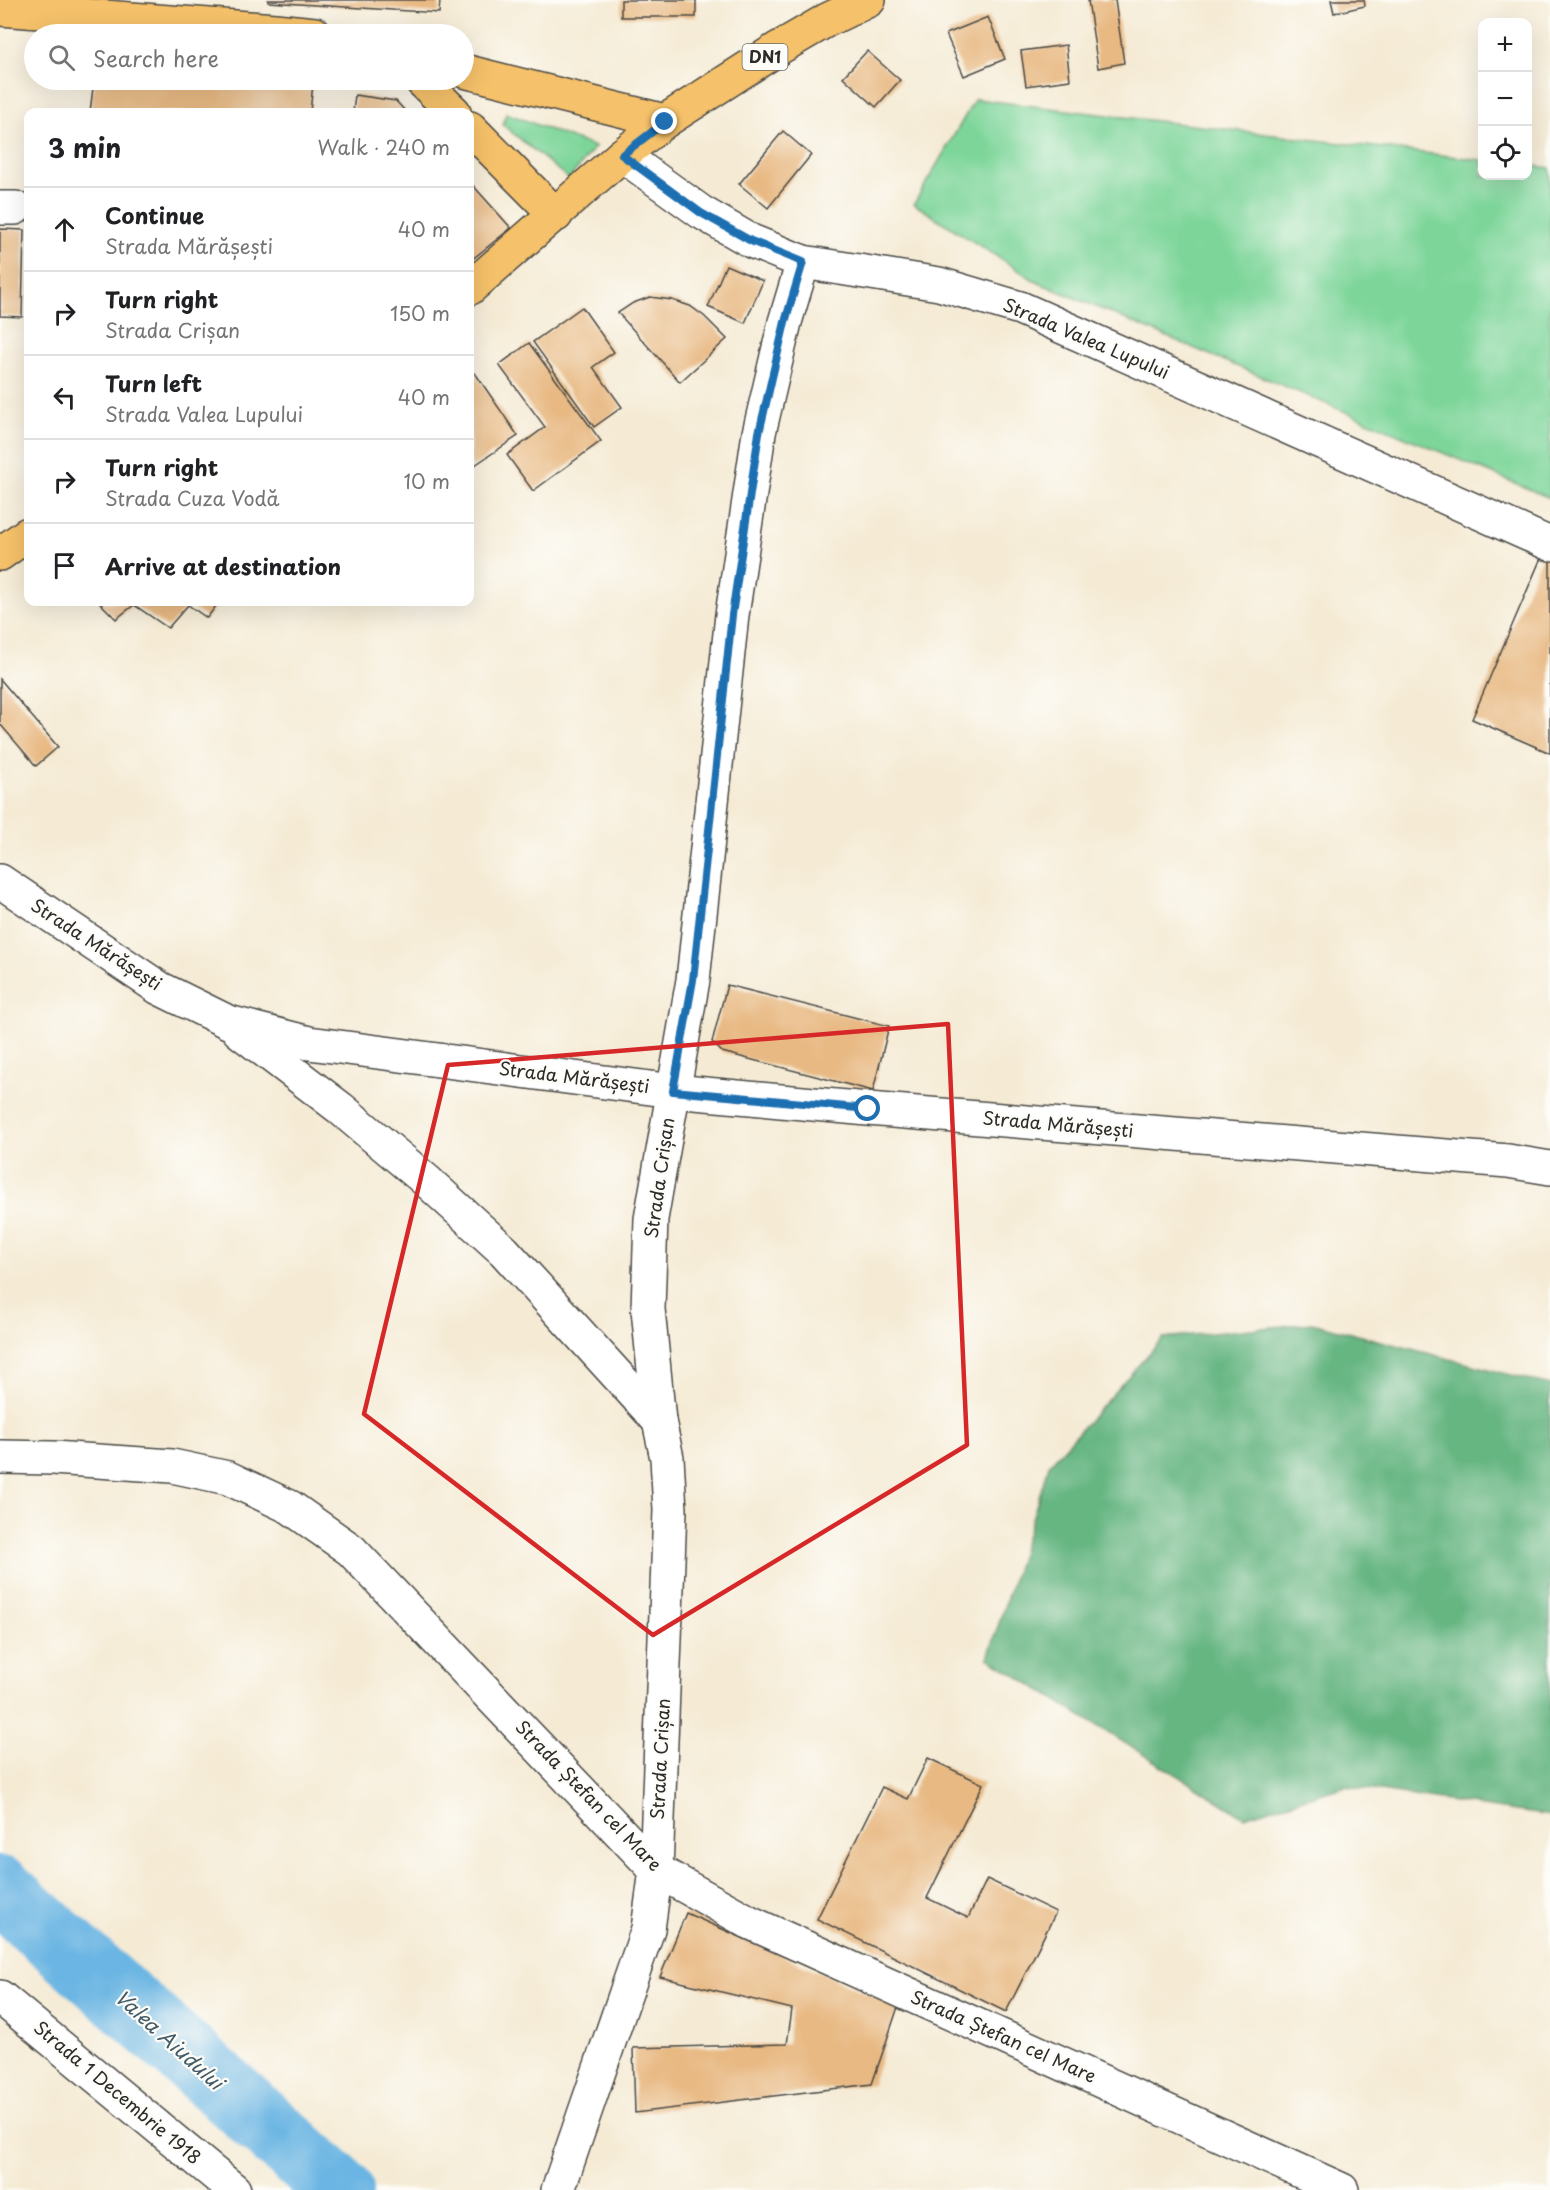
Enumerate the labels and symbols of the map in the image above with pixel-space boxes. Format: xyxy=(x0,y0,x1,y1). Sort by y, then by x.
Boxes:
road number: DN1 xyxy=(742,44,788,70)
route end xyxy=(651,108,677,134)
street label: Strada Valea Lupului xyxy=(999,290,1174,385)
street label: Strada Mărășești xyxy=(26,891,168,996)
street label: Strada Mărășești xyxy=(497,1054,651,1099)
route start xyxy=(854,1095,880,1121)
street label: Strada Mărășești xyxy=(982,1103,1135,1144)
street label: Strada Crișan xyxy=(637,1116,680,1240)
street label: Strada Crișan xyxy=(643,1697,676,1820)
street label: Strada Ștefan cel Mare xyxy=(510,1713,668,1876)
water label: Valea Aiudului xyxy=(109,1982,233,2099)
street label: Strada Ștefan cel Mare xyxy=(907,1983,1101,2089)
street label: Strada 1 Decembrie 1918 xyxy=(28,2014,208,2170)

